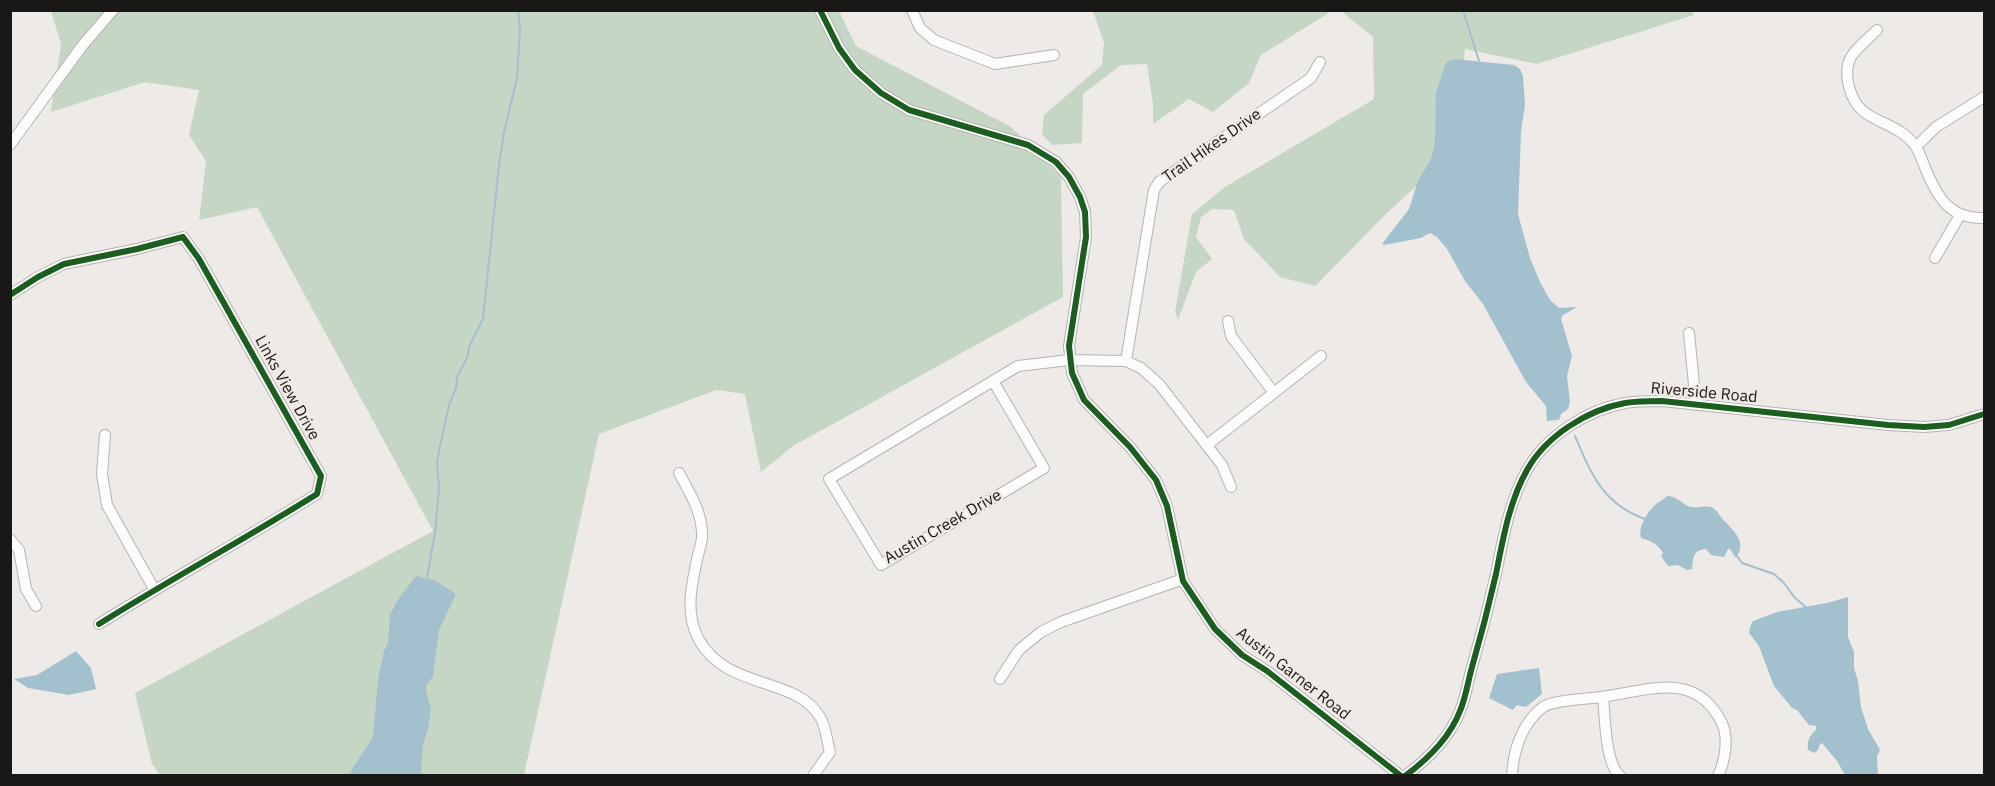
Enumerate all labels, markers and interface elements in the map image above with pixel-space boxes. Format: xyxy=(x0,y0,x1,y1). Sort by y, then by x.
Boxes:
street label: Trail Hikes Drive xyxy=(1159,105,1265,187)
street label: Links View Drive xyxy=(250,332,324,444)
street label: Riverside Road xyxy=(1650,379,1758,407)
street label: Austin Creek Drive xyxy=(881,486,1005,568)
street label: Austin Garner Road xyxy=(1232,624,1354,724)

